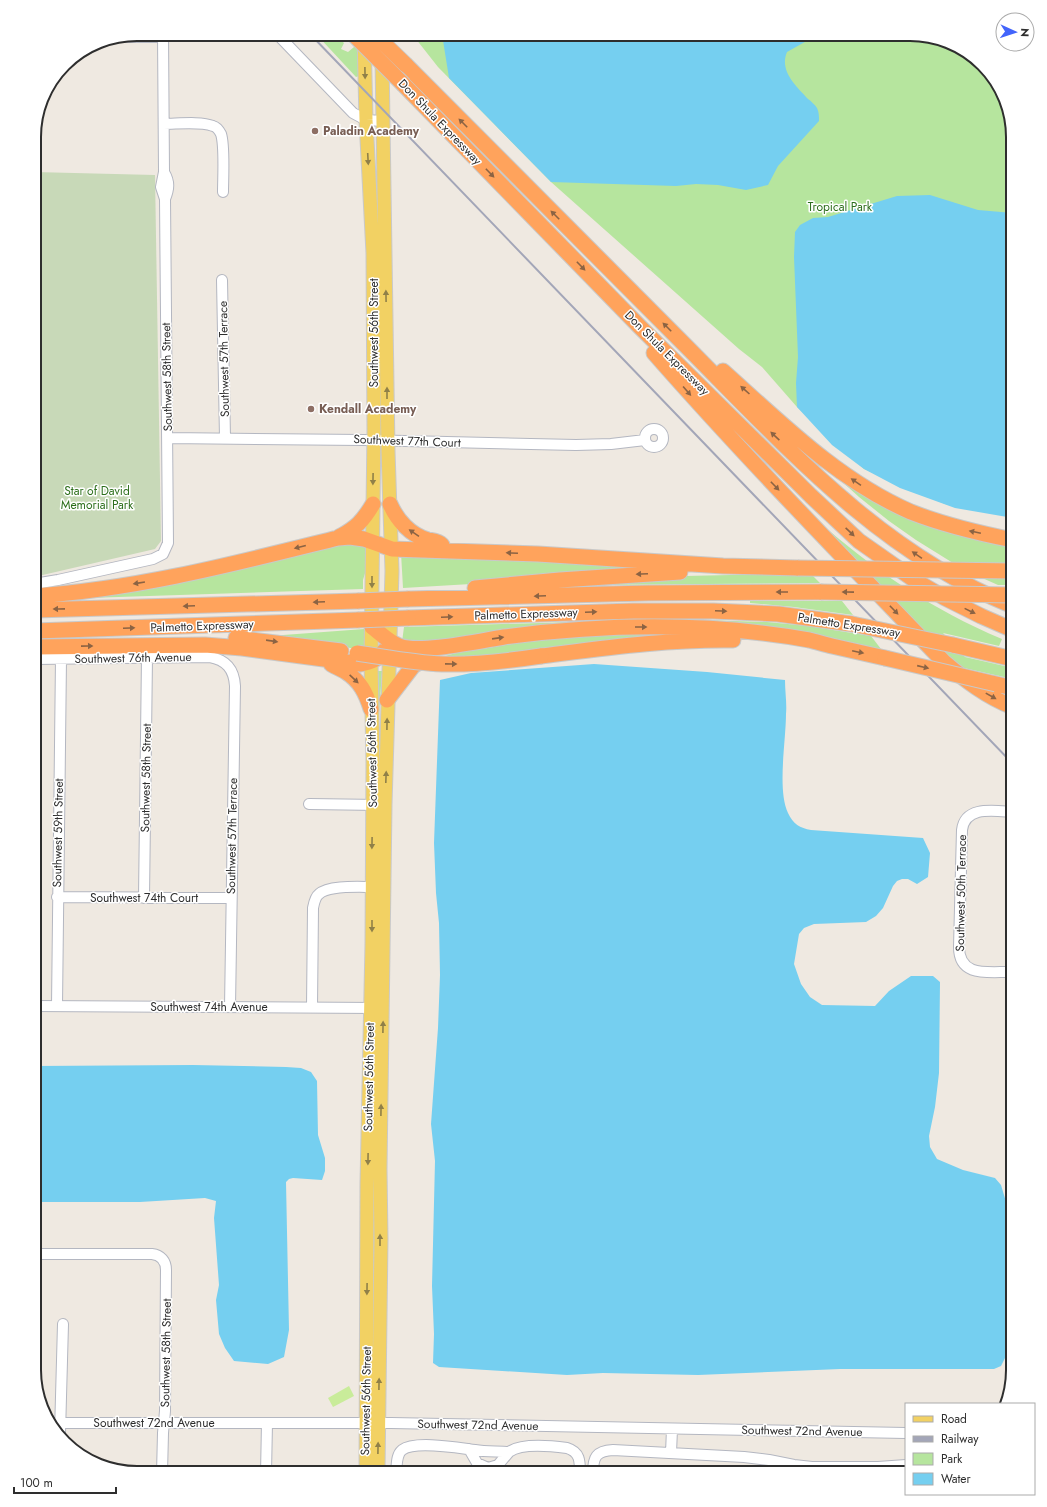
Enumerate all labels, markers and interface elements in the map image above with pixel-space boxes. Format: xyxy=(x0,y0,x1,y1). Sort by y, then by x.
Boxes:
north arrow xyxy=(995,12,1035,52)
text: N xyxy=(1017,28,1033,37)
one-way arrow xyxy=(362,67,368,80)
street label: Don Shula Expressway xyxy=(394,75,486,170)
one-way arrow xyxy=(458,118,468,128)
place label: Paladin Academy xyxy=(323,122,420,140)
marker: Paladin Academy xyxy=(310,126,320,136)
one-way arrow xyxy=(364,153,371,165)
one-way arrow xyxy=(485,168,495,178)
park label: Tropical Park xyxy=(808,198,873,216)
one-way arrow xyxy=(550,210,560,220)
one-way arrow xyxy=(576,261,586,271)
street label: Southwest 56th Street xyxy=(365,278,383,388)
one-way arrow xyxy=(383,289,389,302)
street label: Southwest 57th Terrace xyxy=(214,301,234,417)
street label: Don Shula Expressway xyxy=(621,307,714,400)
street label: Southwest 58th Street xyxy=(157,322,177,432)
one-way arrow xyxy=(662,322,672,332)
one-way arrow xyxy=(384,386,390,399)
one-way arrow xyxy=(682,386,691,396)
one-way arrow xyxy=(739,386,750,395)
place label: Kendall Academy xyxy=(319,400,417,418)
marker: Kendall Academy xyxy=(306,404,316,414)
street label: Southwest 77th Court xyxy=(353,430,461,452)
one-way arrow xyxy=(770,431,780,441)
one-way arrow xyxy=(370,473,376,486)
one-way arrow xyxy=(851,478,861,486)
one-way arrow xyxy=(770,481,780,491)
park label: Star of David Memorial Park xyxy=(61,482,134,514)
one-way arrow xyxy=(845,528,855,537)
one-way arrow xyxy=(409,529,419,537)
one-way arrow xyxy=(969,529,981,535)
one-way arrow xyxy=(294,545,306,551)
one-way arrow xyxy=(506,549,518,556)
one-way arrow xyxy=(912,551,922,559)
one-way arrow xyxy=(636,570,648,577)
one-way arrow xyxy=(369,576,375,589)
one-way arrow xyxy=(133,581,145,587)
one-way arrow xyxy=(775,589,788,595)
one-way arrow xyxy=(841,589,854,595)
one-way arrow xyxy=(534,592,546,599)
one-way arrow xyxy=(312,599,325,605)
one-way arrow xyxy=(183,603,195,610)
street label: Palmetto Expressway xyxy=(474,603,579,625)
one-way arrow xyxy=(889,605,899,615)
one-way arrow xyxy=(53,606,65,613)
one-way arrow xyxy=(715,608,728,614)
street label: Palmetto Expressway xyxy=(796,608,902,642)
one-way arrow xyxy=(964,608,976,614)
one-way arrow xyxy=(585,609,598,615)
one-way arrow xyxy=(441,613,453,620)
street label: Palmetto Expressway xyxy=(150,615,255,637)
one-way arrow xyxy=(635,624,648,630)
one-way arrow xyxy=(123,625,136,631)
one-way arrow xyxy=(492,635,504,641)
one-way arrow xyxy=(266,638,278,645)
one-way arrow xyxy=(81,643,93,650)
street label: Southwest 76th Avenue xyxy=(74,648,192,668)
one-way arrow xyxy=(852,649,864,655)
one-way arrow xyxy=(445,661,458,667)
one-way arrow xyxy=(917,664,930,670)
one-way arrow xyxy=(350,674,359,683)
one-way arrow xyxy=(985,693,997,700)
street label: Southwest 56th Street xyxy=(362,698,382,808)
one-way arrow xyxy=(384,717,390,730)
street label: Southwest 58th Street xyxy=(136,723,156,833)
one-way arrow xyxy=(383,770,389,783)
street label: Southwest 59th Street xyxy=(48,778,68,888)
street label: Southwest 57th Terrace xyxy=(222,778,242,894)
street label: Southwest 50th Terrace xyxy=(951,834,971,952)
one-way arrow xyxy=(369,837,375,850)
street label: Southwest 74th Court xyxy=(90,889,198,907)
one-way arrow xyxy=(369,920,375,933)
street label: Southwest 74th Avenue xyxy=(150,998,268,1016)
one-way arrow xyxy=(380,1020,386,1033)
street label: Southwest 56th Street xyxy=(359,1022,379,1132)
one-way arrow xyxy=(378,1103,384,1116)
one-way arrow xyxy=(365,1153,371,1166)
one-way arrow xyxy=(377,1233,383,1246)
one-way arrow xyxy=(364,1283,370,1296)
street label: Southwest 58th Street xyxy=(156,1298,176,1408)
street label: Southwest 56th Street xyxy=(356,1346,376,1456)
one-way arrow xyxy=(376,1377,382,1390)
legend xyxy=(905,1403,1035,1495)
text: Road xyxy=(941,1410,967,1428)
street label: Southwest 72nd Avenue xyxy=(93,1414,215,1432)
street label: Southwest 72nd Avenue xyxy=(417,1415,539,1435)
street label: Southwest 72nd Avenue xyxy=(741,1421,863,1441)
text: Railway xyxy=(941,1430,979,1448)
one-way arrow xyxy=(375,1441,381,1454)
text: Park xyxy=(941,1450,963,1468)
scale bar xyxy=(14,1469,116,1495)
text: Water xyxy=(941,1470,972,1488)
text: 100 m xyxy=(20,1474,53,1492)

